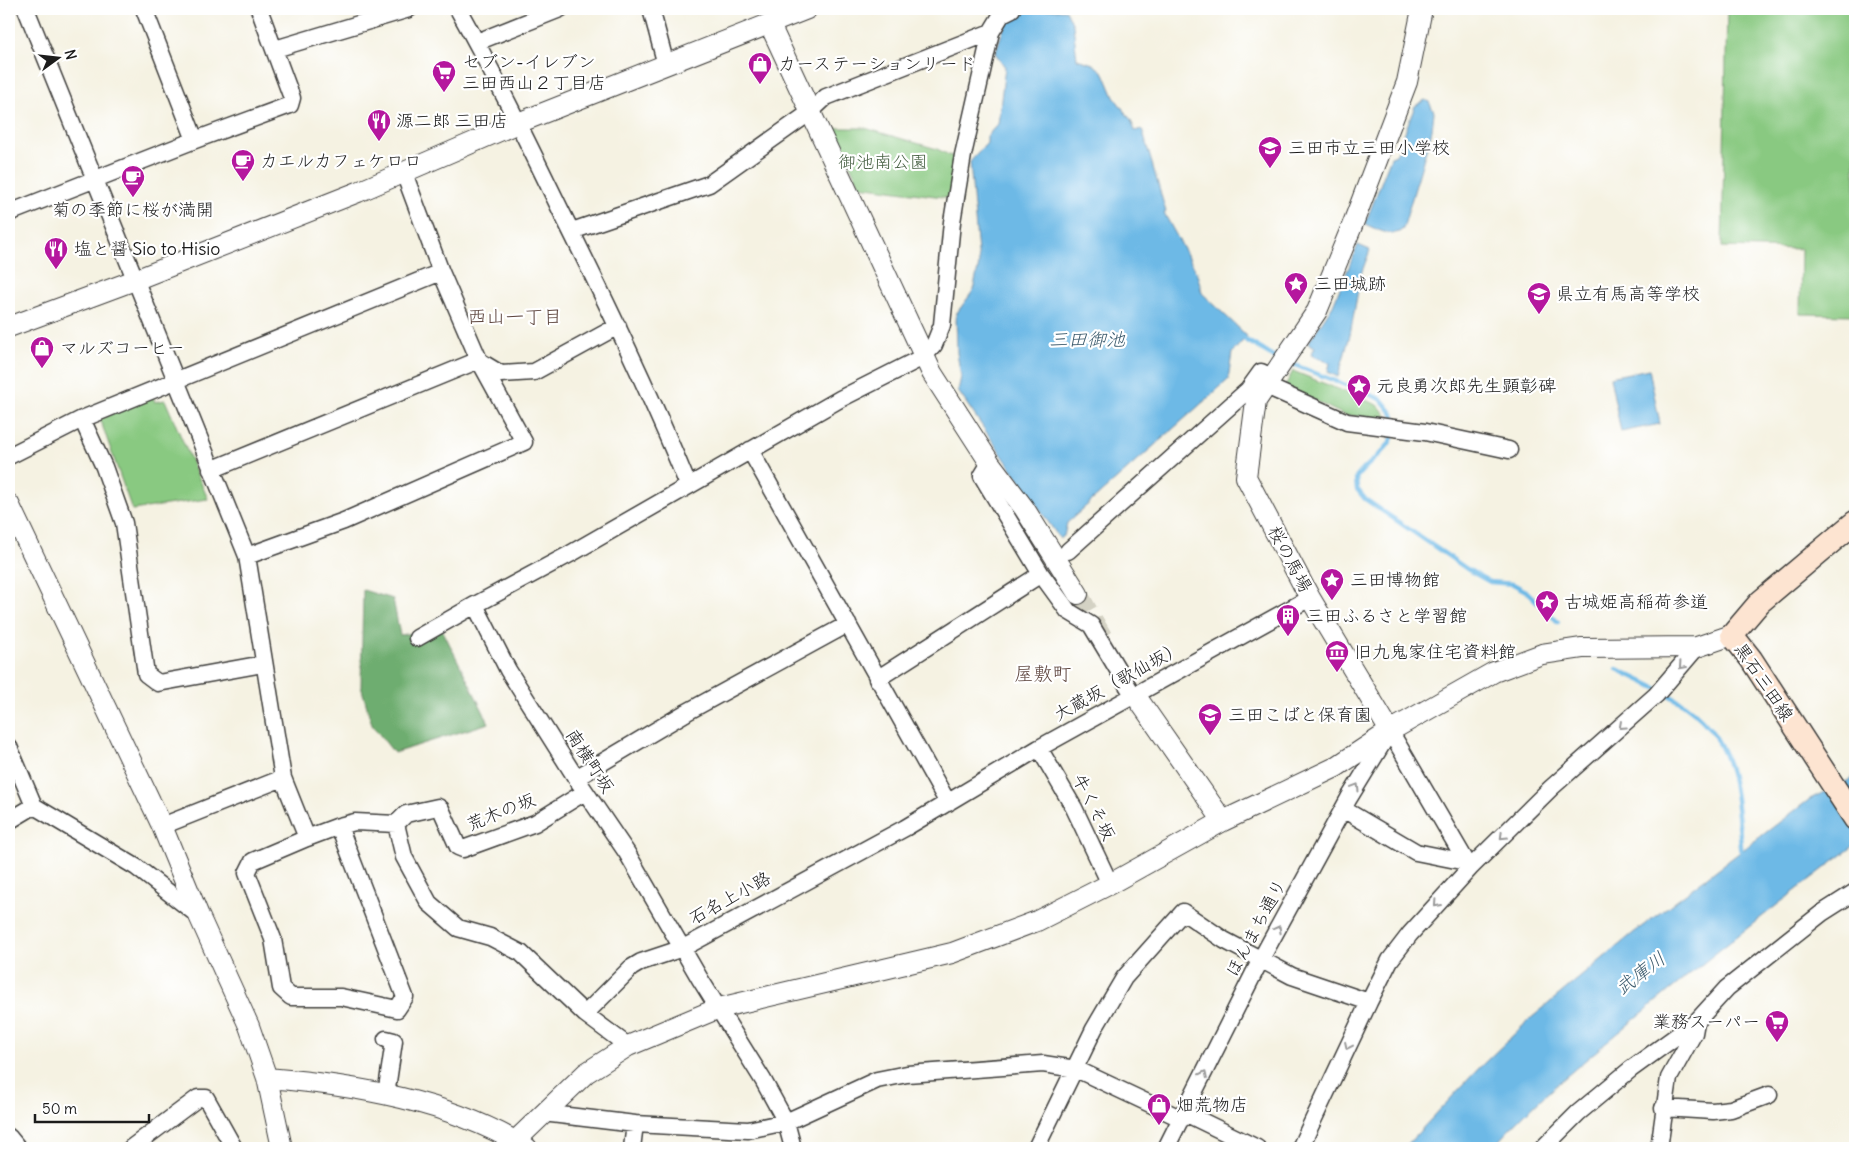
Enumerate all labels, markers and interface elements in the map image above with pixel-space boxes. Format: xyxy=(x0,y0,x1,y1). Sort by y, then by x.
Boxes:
north arrow xyxy=(32,32,82,82)
text: N xyxy=(61,48,81,62)
place label: セブン-イレブン 三田西山２丁目店 xyxy=(462,50,606,94)
shop icon: カーステーションリード xyxy=(747,51,773,85)
place label: カーステーションリード xyxy=(778,52,976,75)
supermarket icon: セブン-イレブン 三田西山２丁目店 xyxy=(431,59,457,93)
restaurant icon: 源二郎 三田店 xyxy=(366,108,392,142)
place label: 源二郎 三田店 xyxy=(396,109,508,132)
school or university icon: 三田市立三田小学校 xyxy=(1257,135,1283,169)
place label: 三田市立三田小学校 xyxy=(1288,136,1450,159)
cafe icon: カエルカフェケロロ xyxy=(230,148,256,182)
place label: カエルカフェケロロ xyxy=(260,149,422,172)
park label: 御池南公園 xyxy=(838,150,928,173)
cafe icon: 菊の季節に桜が満開 xyxy=(120,164,146,198)
place label: 菊の季節に桜が満開 xyxy=(52,198,214,221)
restaurant icon: 塩と醤 Sio to Hisio xyxy=(43,236,69,270)
place label: 塩と醤 Sio to Hisio xyxy=(74,237,220,260)
place icon: 三田城跡 xyxy=(1283,271,1309,305)
place label: 三田城跡 xyxy=(1314,272,1386,295)
school or university icon: 県立有馬高等学校 xyxy=(1526,281,1552,315)
place label: 県立有馬高等学校 xyxy=(1556,282,1700,305)
district label: 西山一丁目 xyxy=(467,304,563,328)
water label: 三田御池 xyxy=(1049,327,1126,351)
shop icon: マルズコーヒー xyxy=(29,335,55,369)
place label: マルズコーヒー xyxy=(60,336,185,359)
place icon: 元良勇次郎先生顕彰碑 xyxy=(1346,373,1372,407)
place label: 元良勇次郎先生顕彰碑 xyxy=(1376,374,1556,397)
street label: 桜の馬場 xyxy=(1263,522,1317,596)
place icon: 三田博物館 xyxy=(1319,567,1345,601)
place label: 三田博物館 xyxy=(1350,568,1440,591)
place icon: 古城姫高稲荷参道 xyxy=(1534,589,1560,623)
place label: 古城姫高稲荷参道 xyxy=(1564,590,1708,613)
building icon: 三田ふるさと学習館 xyxy=(1275,603,1301,637)
place label: 三田ふるさと学習館 xyxy=(1306,604,1467,627)
street label: 大蔵坂（歌仙坂） xyxy=(1049,636,1186,726)
street label: 黒石三田線 xyxy=(1730,638,1799,725)
museum icon: 旧九鬼家住宅資料館 xyxy=(1324,639,1350,673)
place label: 旧九鬼家住宅資料館 xyxy=(1354,640,1516,663)
one-way arrow xyxy=(1679,660,1688,669)
district label: 屋敷町 xyxy=(1014,661,1072,685)
school or university icon: 三田こばと保育園 xyxy=(1197,702,1223,736)
place label: 三田こばと保育園 xyxy=(1228,703,1372,726)
one-way arrow xyxy=(1619,720,1628,728)
street label: 南横町坂 xyxy=(561,724,620,797)
street label: 牛くそ坂 xyxy=(1068,769,1121,844)
one-way arrow xyxy=(1350,783,1360,792)
street label: 荒木の坂 xyxy=(463,787,538,836)
one-way arrow xyxy=(1499,830,1508,839)
street label: 石名上小路 xyxy=(685,866,775,929)
street label: ほんまち通り xyxy=(1220,875,1291,981)
one-way arrow xyxy=(1434,899,1443,908)
one-way arrow xyxy=(1272,925,1282,934)
water label: 武庫川 xyxy=(1610,946,1670,1000)
supermarket icon: 業務スーパー xyxy=(1764,1009,1790,1043)
place label: 業務スーパー xyxy=(1653,1010,1760,1033)
one-way arrow xyxy=(1344,1041,1354,1050)
one-way arrow xyxy=(1198,1070,1208,1079)
scale bar xyxy=(35,1092,149,1124)
shop icon: 畑荒物店 xyxy=(1146,1092,1172,1126)
place label: 畑荒物店 xyxy=(1176,1093,1248,1116)
text: 50 m xyxy=(42,1099,77,1118)

